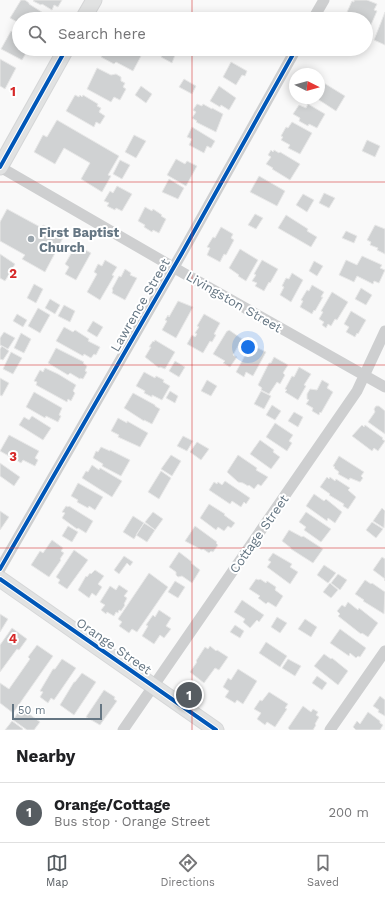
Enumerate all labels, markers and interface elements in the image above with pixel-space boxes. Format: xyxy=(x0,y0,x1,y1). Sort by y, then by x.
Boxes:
search box xyxy=(12,12,373,56)
icon: search xyxy=(26,23,48,45)
text: Search here xyxy=(58,25,146,43)
north arrow xyxy=(289,68,325,104)
text: 1 xyxy=(10,84,16,99)
place label: First Baptist Church xyxy=(39,225,119,255)
marker: First Baptist Church xyxy=(26,234,36,244)
street label: Lawrence Street xyxy=(107,255,173,354)
text: 2 xyxy=(9,266,17,281)
street label: Livingston Street xyxy=(183,268,285,336)
your location xyxy=(238,337,258,357)
text: 3 xyxy=(9,449,17,464)
street label: Cottage Street xyxy=(226,492,292,576)
street label: Orange Street xyxy=(74,615,155,678)
text: 4 xyxy=(9,631,18,646)
pin: 1 xyxy=(176,680,202,710)
scale bar xyxy=(12,702,102,721)
text: 50 m xyxy=(18,704,45,717)
text: Nearby xyxy=(16,746,75,766)
text: Orange/Cottage xyxy=(54,796,171,814)
text: 1 xyxy=(26,805,32,820)
text: 200 m xyxy=(328,805,369,820)
text: Bus stop · Orange Street xyxy=(54,814,210,829)
tab: Map xyxy=(46,852,68,889)
tab: Directions xyxy=(161,852,215,889)
tab: Saved xyxy=(307,852,339,889)

